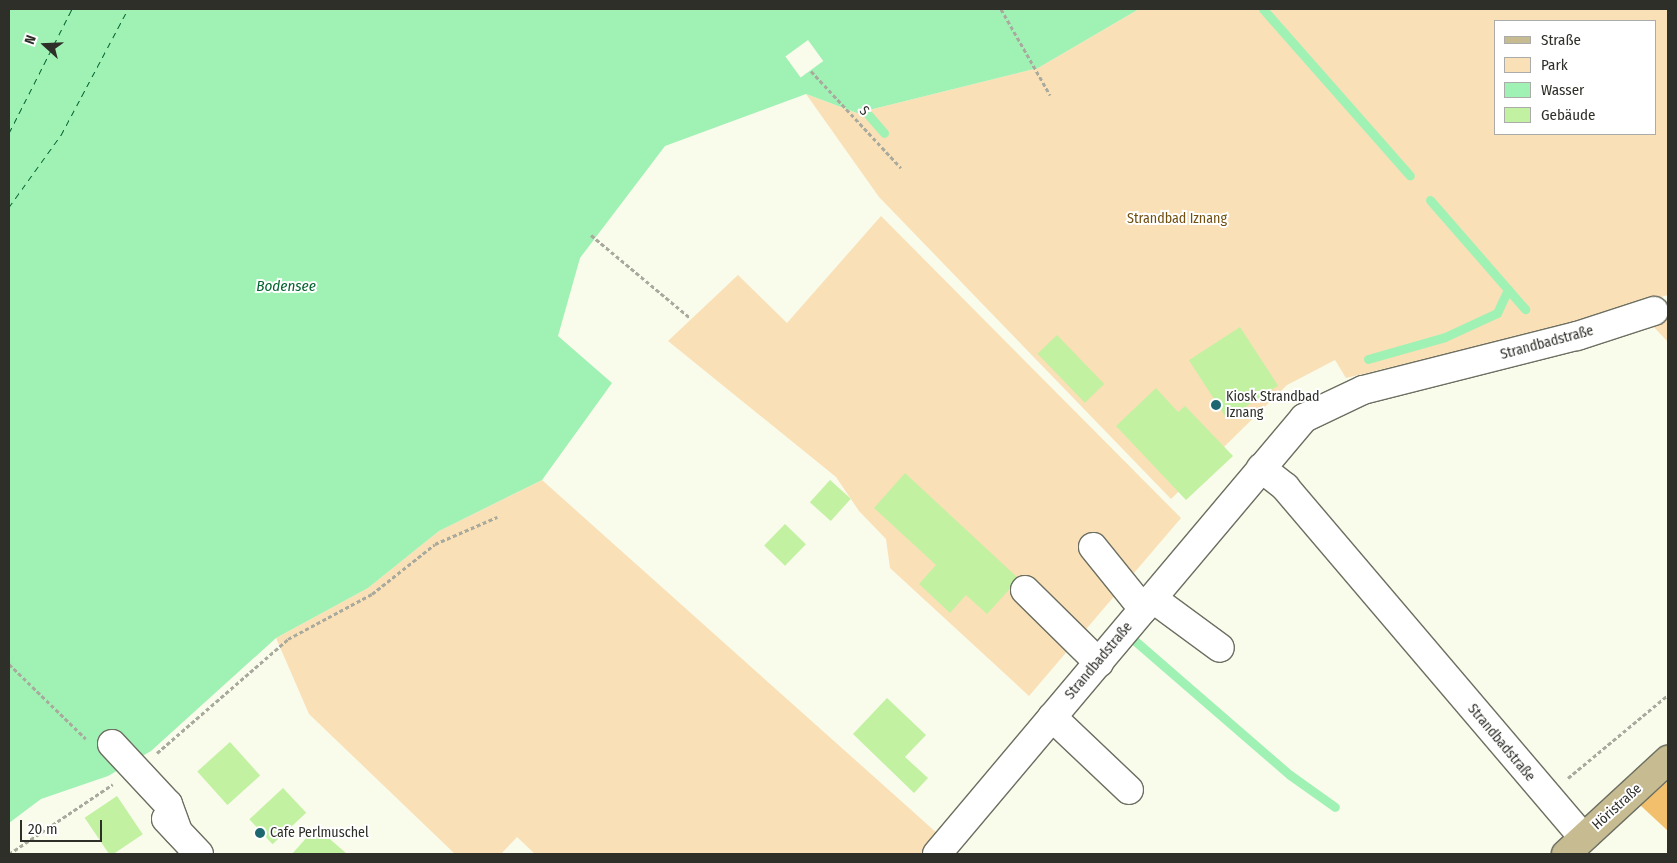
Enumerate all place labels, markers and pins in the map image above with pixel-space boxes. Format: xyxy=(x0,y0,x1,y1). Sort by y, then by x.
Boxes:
place label: Kiosk Strandbad Iznang xyxy=(1226,389,1319,422)
marker: Kiosk Strandbad Iznang xyxy=(1210,399,1222,411)
place label: Cafe Perlmuschel xyxy=(270,825,369,841)
marker: Cafe Perlmuschel xyxy=(254,827,266,839)

